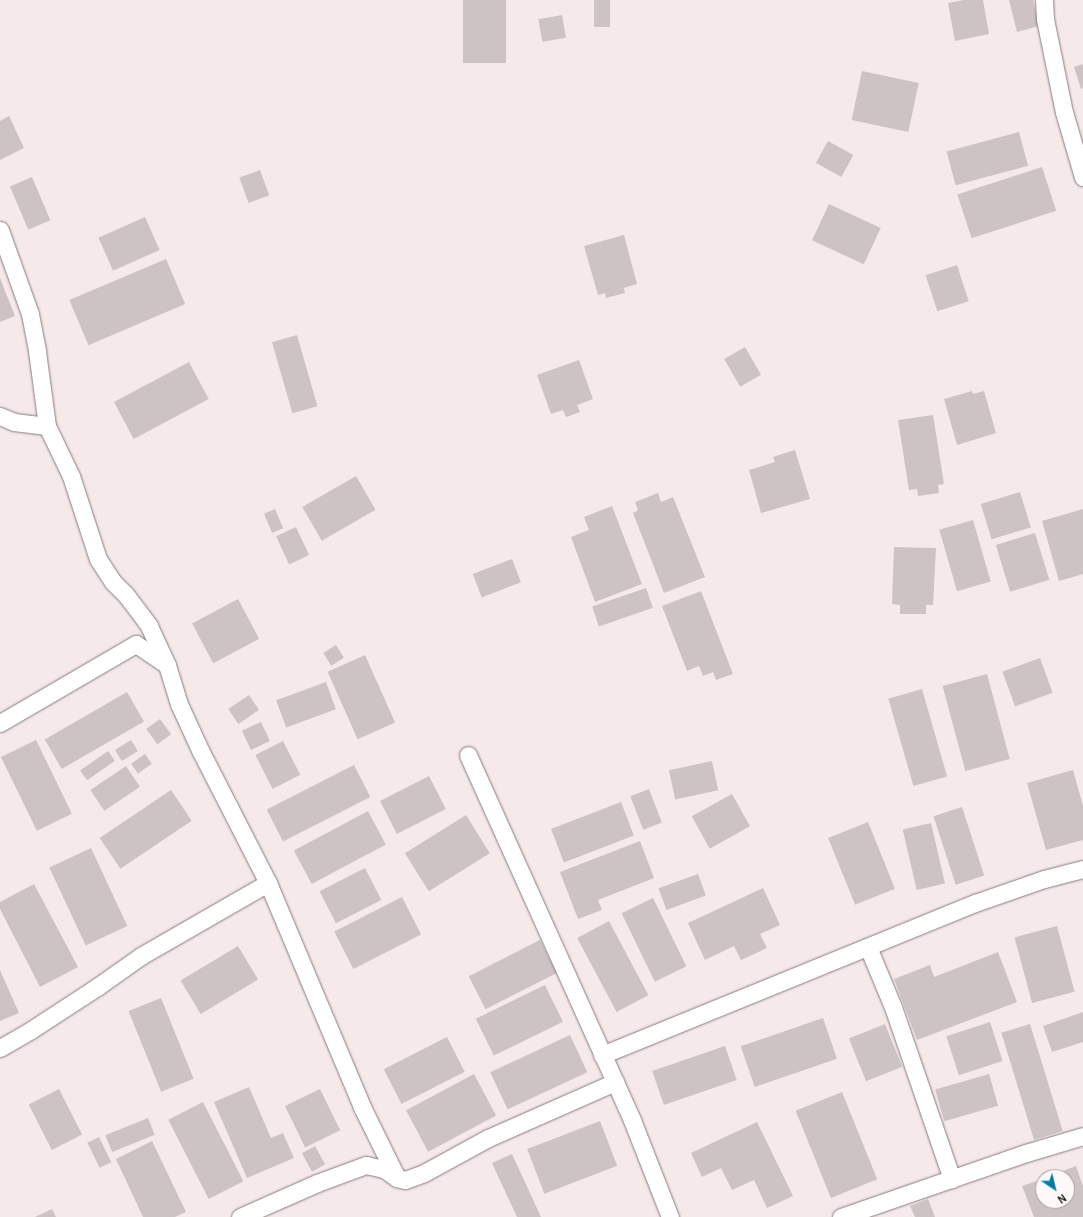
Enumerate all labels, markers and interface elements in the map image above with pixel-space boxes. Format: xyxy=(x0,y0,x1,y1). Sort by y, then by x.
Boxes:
north arrow xyxy=(1035,1169,1075,1209)
text: N xyxy=(1055,1191,1069,1206)

